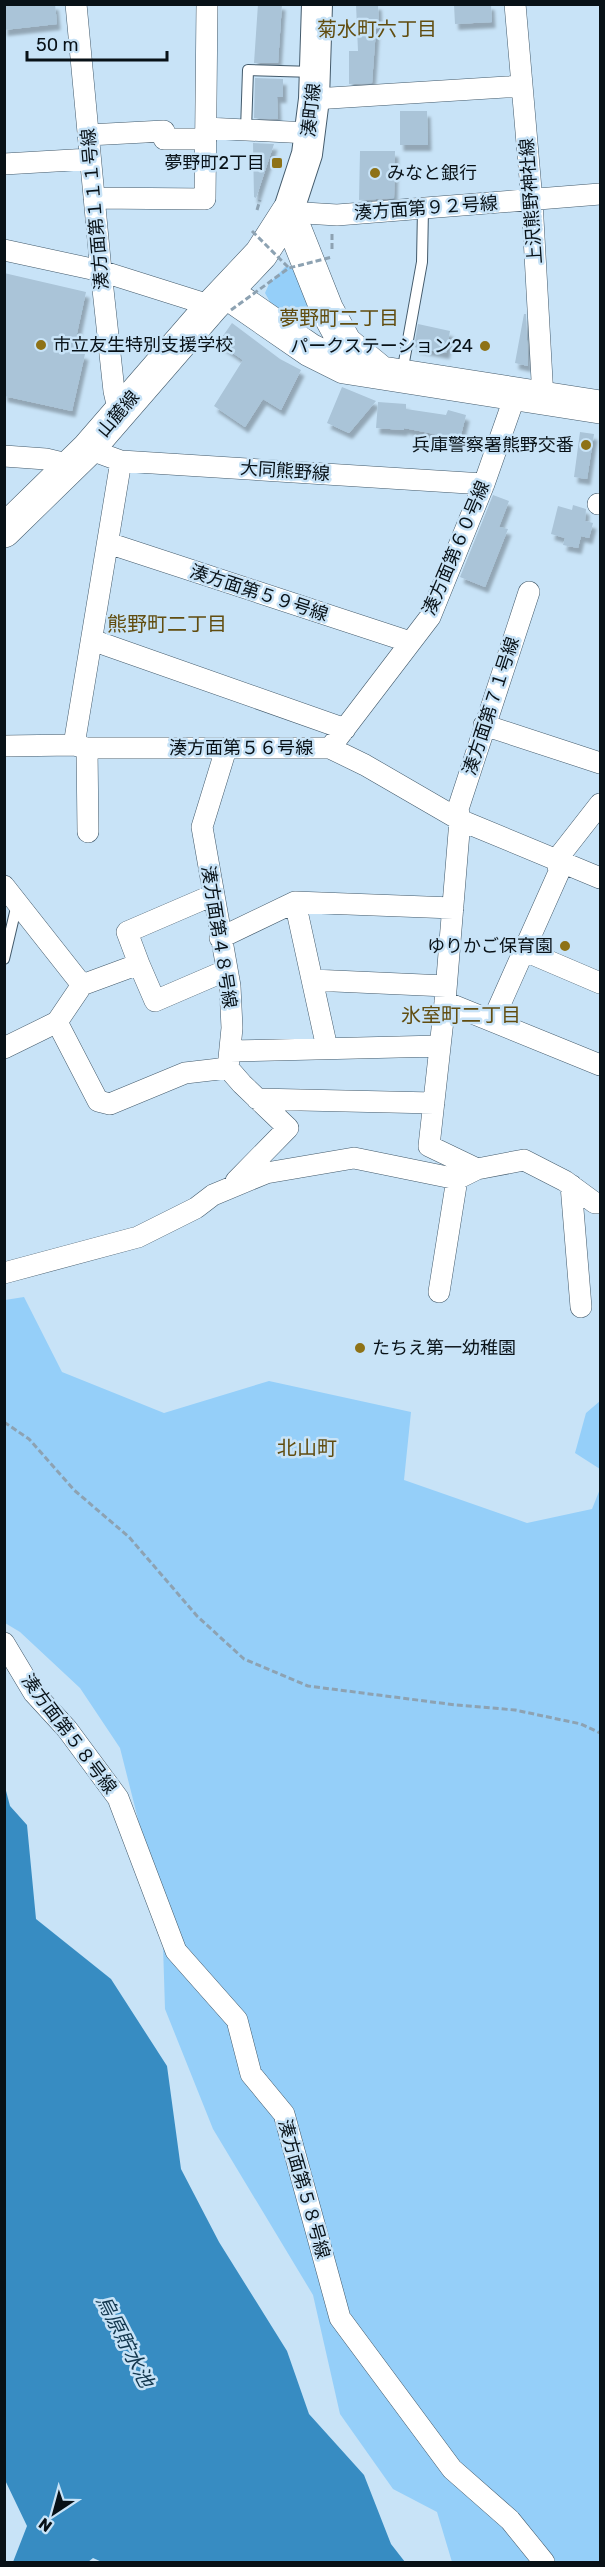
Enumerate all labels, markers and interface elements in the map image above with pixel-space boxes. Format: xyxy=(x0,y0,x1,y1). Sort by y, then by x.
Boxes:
district label: 菊水町六丁目 xyxy=(317,17,437,41)
scale bar xyxy=(27,24,166,62)
text: 50 m xyxy=(36,34,79,56)
street label: 湊町線 xyxy=(297,82,325,138)
street label: 湊方面第１１１号線 xyxy=(77,127,113,291)
street label: 上沢熊野神社線 xyxy=(516,137,546,265)
place label: 夢野町2丁目 xyxy=(164,152,265,174)
marker: 夢野町2丁目 xyxy=(270,156,284,170)
place label: みなと銀行 xyxy=(387,162,477,184)
marker: みなと銀行 xyxy=(368,166,382,180)
street label: 湊方面第９２号線 xyxy=(353,192,499,224)
district label: 夢野町二丁目 xyxy=(279,306,399,330)
place label: 市立友生特別支援学校 xyxy=(53,334,233,356)
place label: パークステーション24 xyxy=(290,335,473,357)
marker: 市立友生特別支援学校 xyxy=(34,338,48,352)
marker: パークステーション24 xyxy=(478,339,492,353)
street label: 山麓線 xyxy=(92,386,144,442)
place label: 兵庫警察署熊野交番 xyxy=(412,434,574,456)
marker: 兵庫警察署熊野交番 xyxy=(579,438,593,452)
street label: 大同熊野線 xyxy=(239,457,331,485)
street label: 湊方面第６０号線 xyxy=(418,477,494,619)
street label: 湊方面第５９号線 xyxy=(187,560,331,626)
district label: 熊野町二丁目 xyxy=(107,612,227,636)
street label: 湊方面第７１号線 xyxy=(458,634,524,778)
street label: 湊方面第５６号線 xyxy=(169,737,313,759)
street label: 湊方面第４８号線 xyxy=(197,864,241,1010)
place label: ゆりかご保育園 xyxy=(427,935,553,957)
marker: ゆりかご保育園 xyxy=(558,939,572,953)
district label: 氷室町二丁目 xyxy=(401,1003,521,1027)
place label: たちえ第一幼稚園 xyxy=(372,1337,516,1359)
marker: たちえ第一幼稚園 xyxy=(353,1341,367,1355)
district label: 北山町 xyxy=(277,1436,337,1460)
street label: 湊方面第５８号線 xyxy=(17,1670,121,1798)
street label: 湊方面第５８号線 xyxy=(274,2117,334,2261)
water label: 烏原貯水池 xyxy=(92,2291,159,2393)
north arrow xyxy=(24,2483,84,2543)
text: N xyxy=(35,2514,56,2536)

